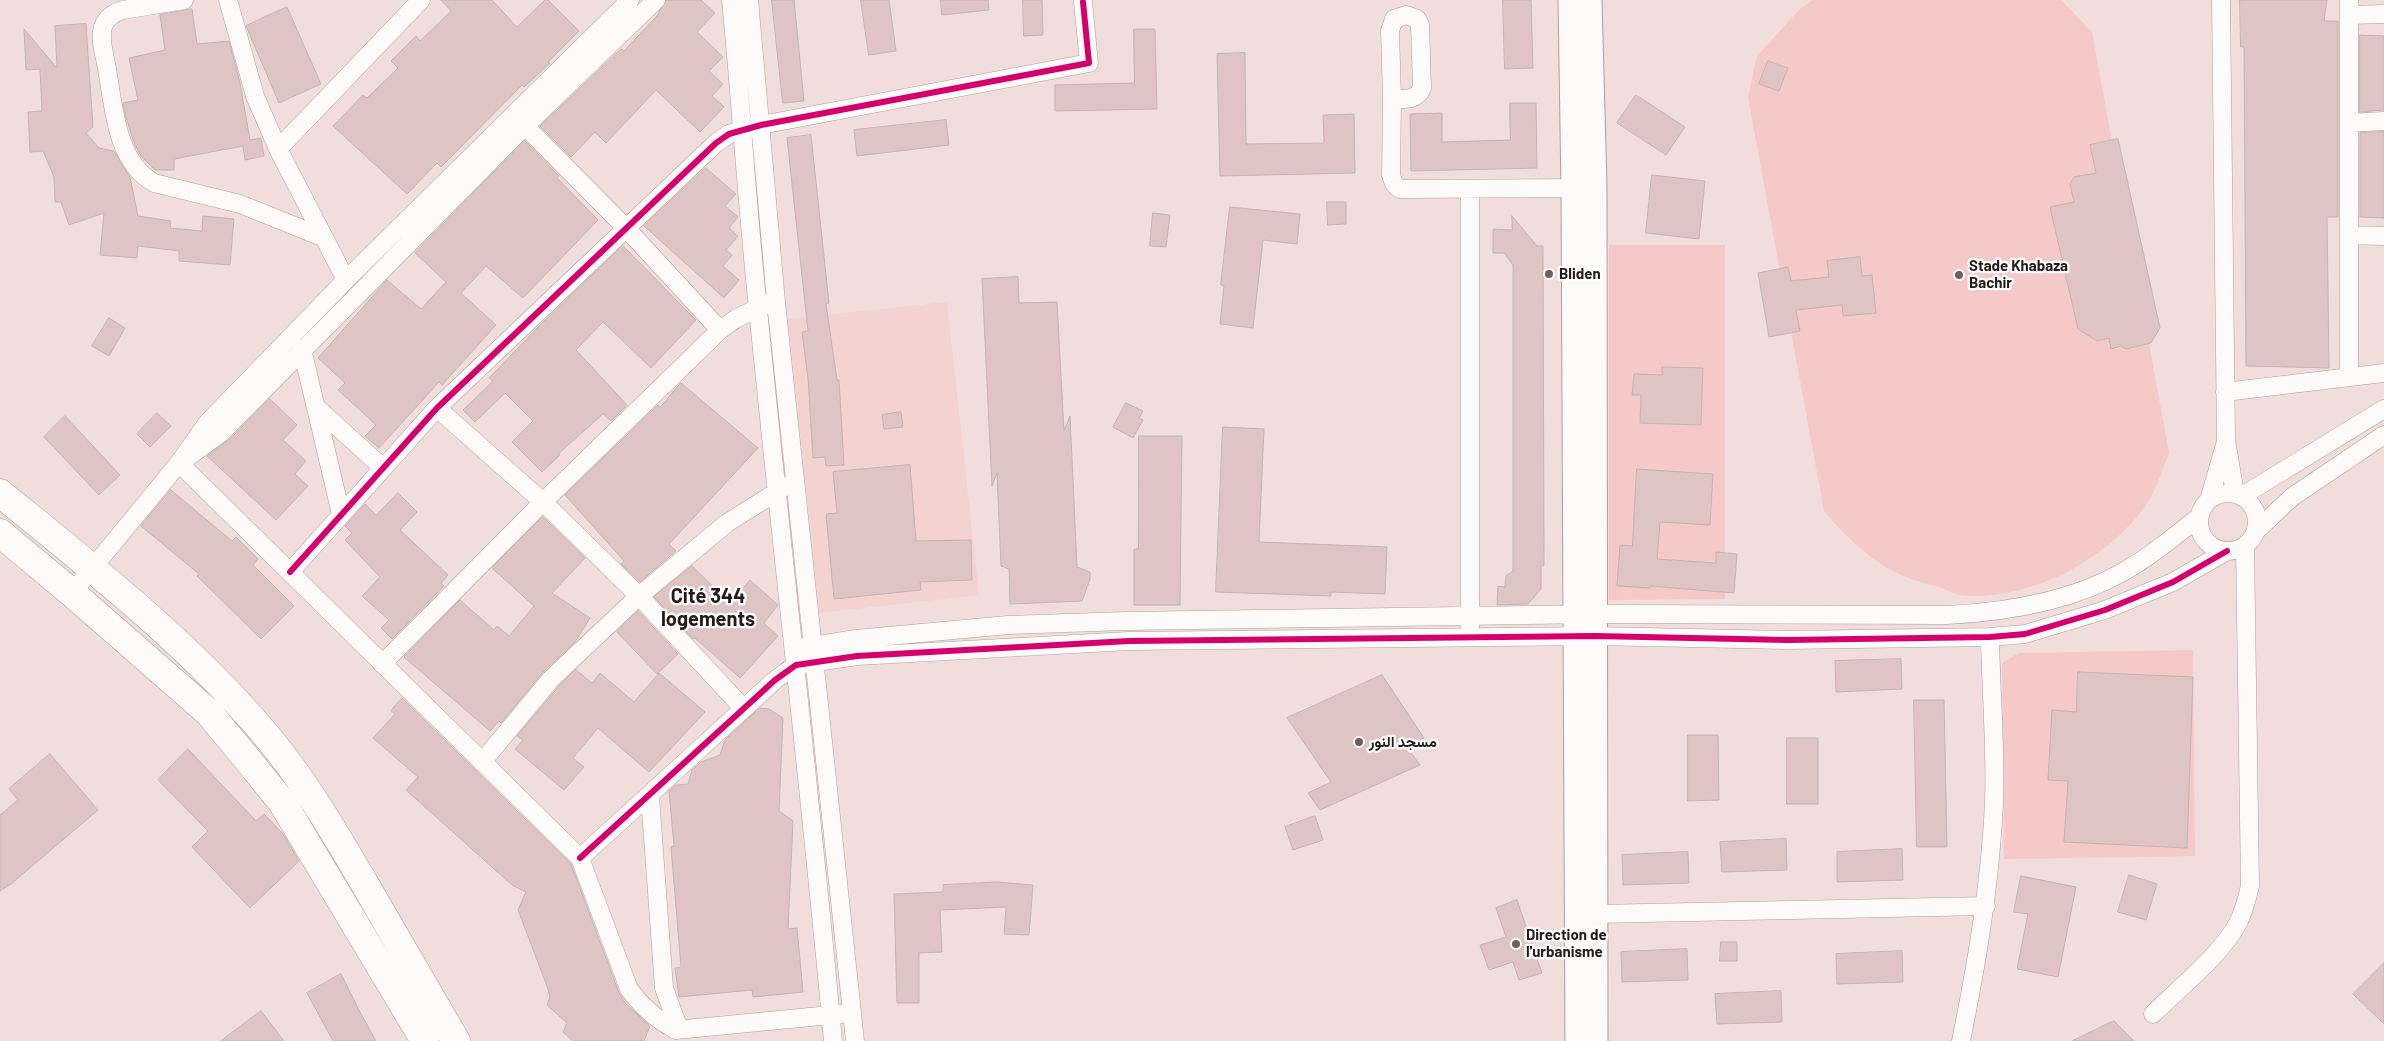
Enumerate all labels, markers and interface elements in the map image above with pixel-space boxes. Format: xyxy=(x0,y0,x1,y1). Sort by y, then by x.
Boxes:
place label: Stade Khabaza Bachir xyxy=(1969,257,2068,292)
place label: Bliden xyxy=(1559,265,1601,283)
marker: Bliden xyxy=(1543,268,1555,280)
marker: Stade Khabaza Bachir xyxy=(1953,269,1965,281)
district label: Cité 344 logements xyxy=(661,584,755,631)
place label: مسجد النور xyxy=(1369,733,1437,751)
marker: مسجد النور xyxy=(1353,736,1365,748)
place label: Direction de l'urbanisme xyxy=(1526,926,1607,961)
marker: Direction de l'urbanisme xyxy=(1510,938,1522,950)

